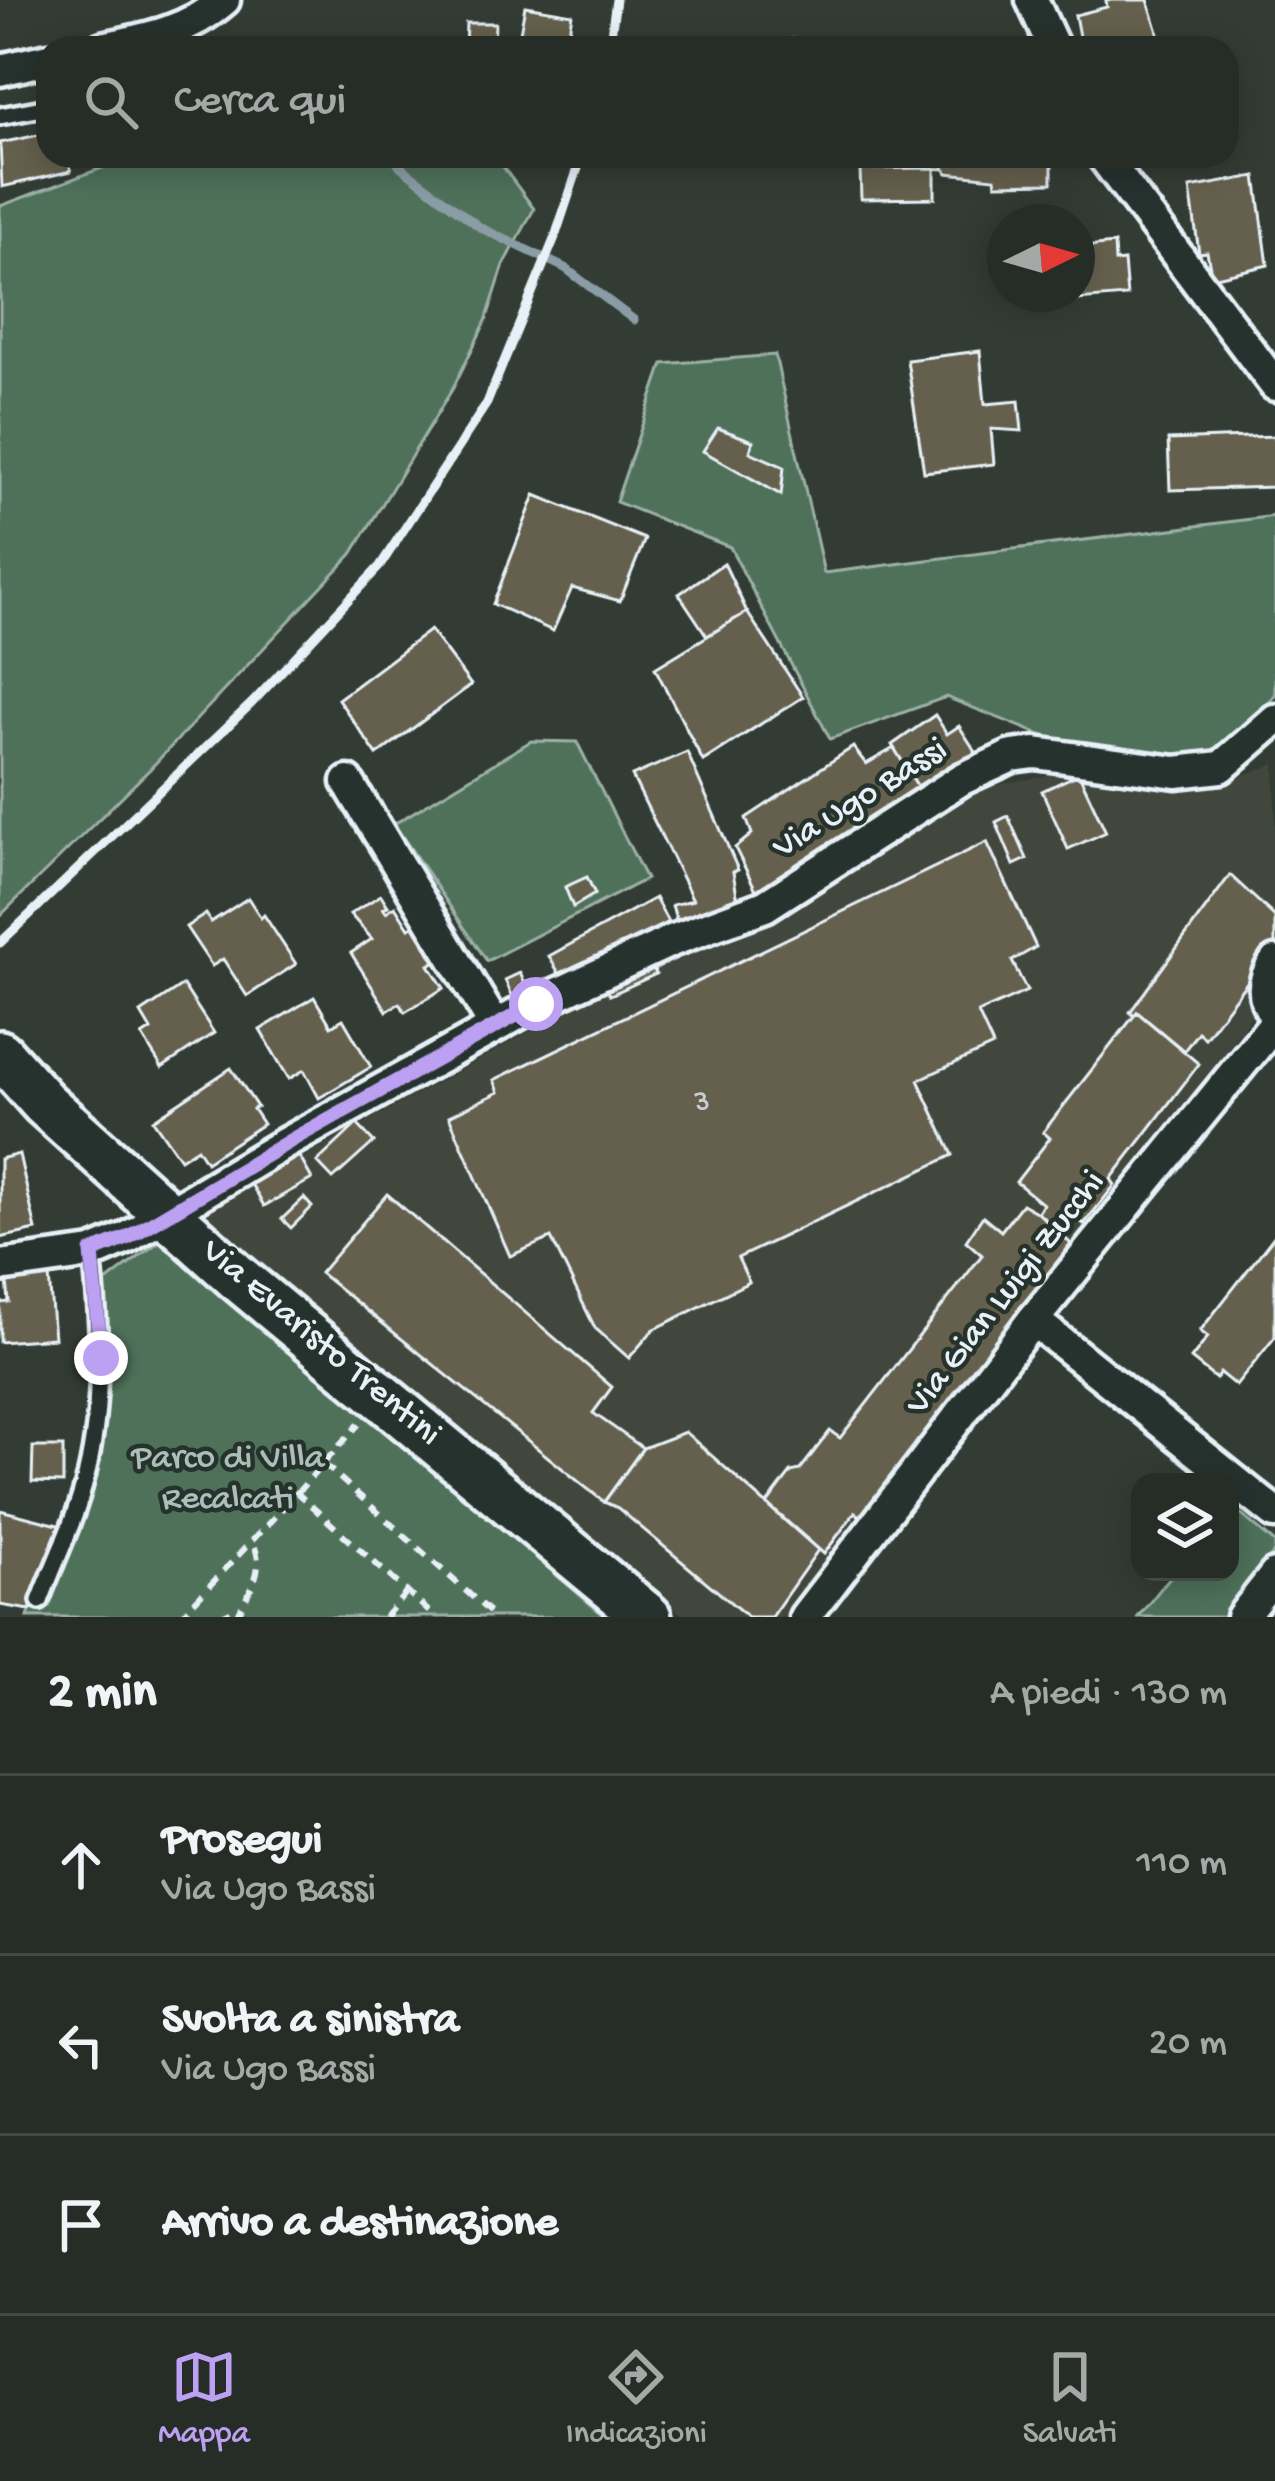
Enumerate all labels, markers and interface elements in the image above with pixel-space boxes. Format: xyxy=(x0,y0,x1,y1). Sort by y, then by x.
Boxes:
search box xyxy=(36,36,1239,168)
icon: search xyxy=(78,69,144,135)
text: Cerca qui xyxy=(174,76,346,129)
north arrow xyxy=(987,204,1095,312)
street label: Via Ugo Bassi xyxy=(765,729,956,871)
route start xyxy=(509,977,563,1031)
house number: 3 xyxy=(693,1087,710,1122)
street label: Via Gian Luigi Zucchi xyxy=(897,1163,1116,1426)
street label: Via Evaristo Trentini xyxy=(190,1230,449,1457)
route end xyxy=(74,1331,128,1385)
park label: Parco di Villa Recalcati xyxy=(130,1438,326,1522)
map controls xyxy=(1131,1473,1239,1581)
button: layers xyxy=(1131,1473,1239,1581)
text: 2 min xyxy=(48,1665,157,1725)
text: A piedi · 130 m xyxy=(990,1672,1227,1718)
text: Prosegui xyxy=(162,1815,322,1868)
icon: ahead xyxy=(48,1832,114,1898)
text: 110 m xyxy=(1136,1842,1227,1888)
text: Via Ugo Bassi xyxy=(162,1868,376,1914)
text: Svolta a sinistra xyxy=(162,1995,459,2048)
icon: left xyxy=(48,2012,114,2078)
text: 20 m xyxy=(1149,2022,1227,2068)
text: Via Ugo Bassi xyxy=(162,2048,376,2094)
icon: arrive xyxy=(48,2192,114,2258)
text: Arrivo a destinazione xyxy=(162,2198,558,2251)
tab: Mappa xyxy=(158,2344,250,2454)
tab: Indicazioni xyxy=(566,2344,707,2454)
tab: Salvati xyxy=(1023,2344,1117,2454)

